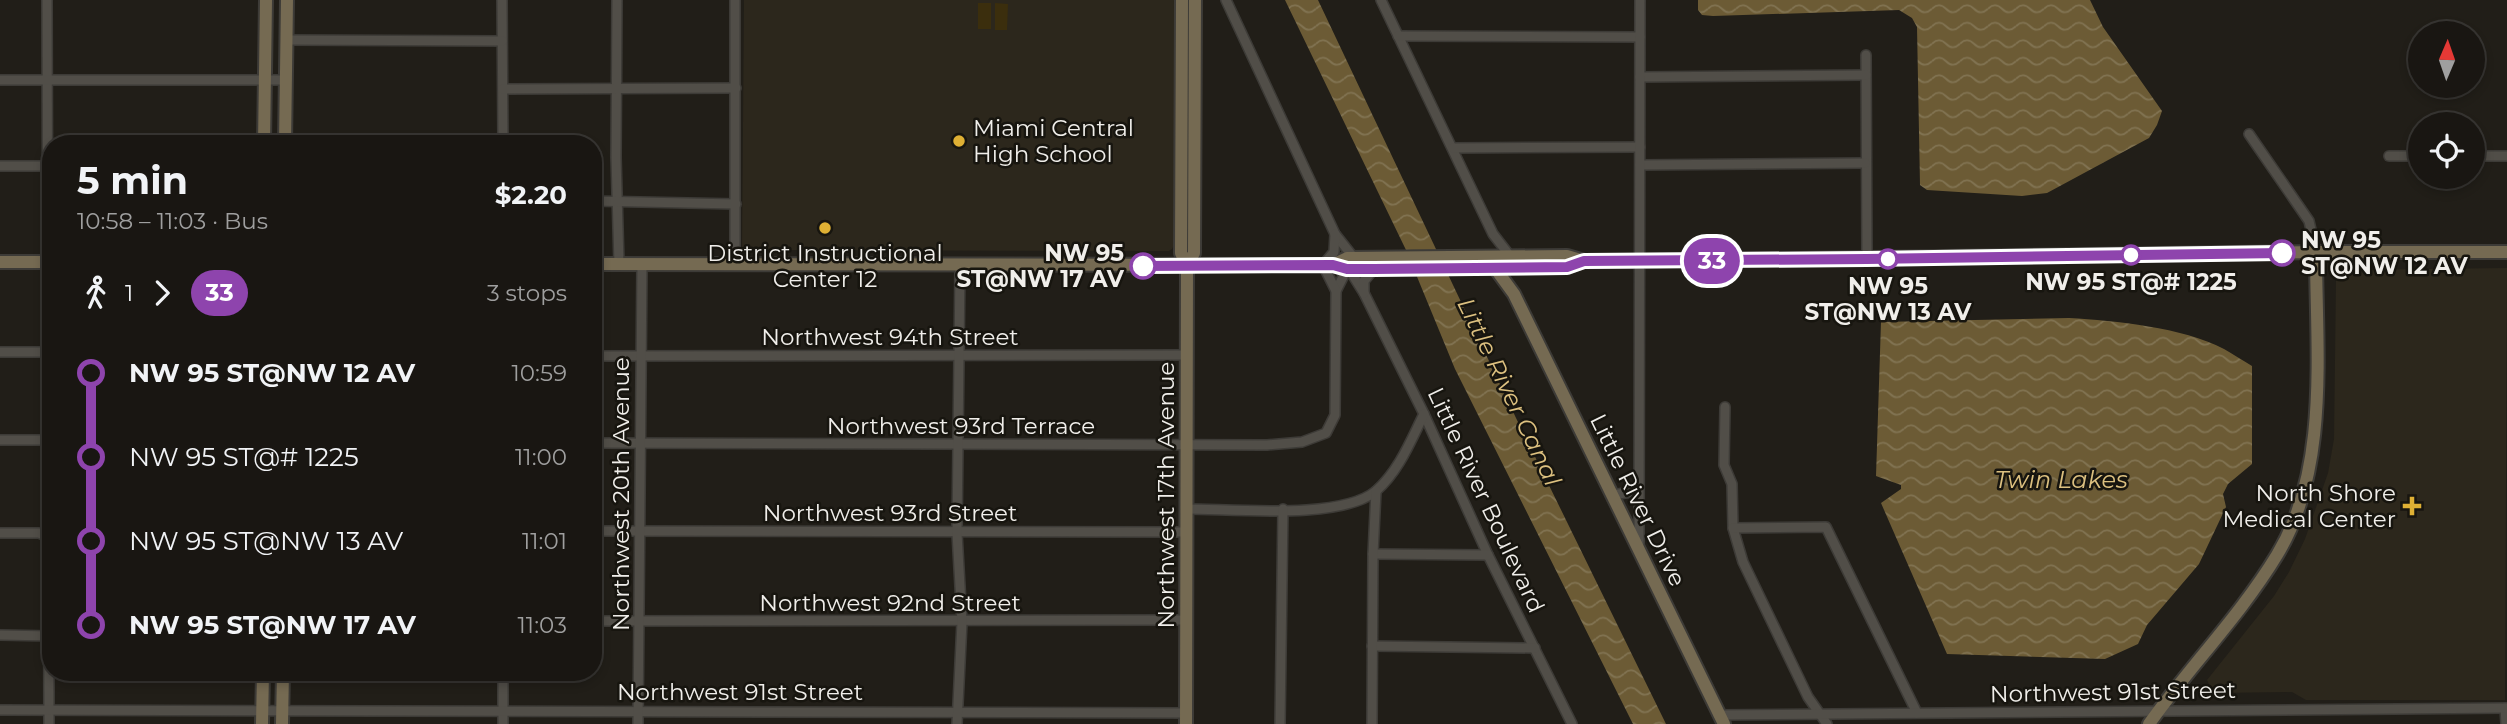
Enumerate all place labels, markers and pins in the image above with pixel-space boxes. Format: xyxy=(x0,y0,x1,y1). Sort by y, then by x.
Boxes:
place label: Miami Central High School xyxy=(973,114,1134,168)
marker: Miami Central High School xyxy=(951,133,967,149)
marker: District Instructional Center 12 xyxy=(817,220,833,236)
place label: NW 95 ST@NW 12 AV xyxy=(2301,226,2469,280)
place label: District Instructional Center 12 xyxy=(707,239,943,293)
place label: NW 95 ST@NW 17 AV xyxy=(957,239,1125,293)
marker: NW 95 ST@NW 12 AV xyxy=(2269,240,2295,266)
marker: NW 95 ST@# 1225 xyxy=(2121,245,2141,265)
marker: NW 95 ST@NW 13 AV xyxy=(1878,249,1898,269)
marker: NW 95 ST@NW 17 AV xyxy=(1130,253,1156,279)
place label: NW 95 ST@# 1225 xyxy=(2025,268,2237,296)
place label: NW 95 ST@NW 13 AV xyxy=(1805,272,1972,326)
place label: North Shore Medical Center xyxy=(2222,479,2396,533)
marker: North Shore Medical Center xyxy=(2402,496,2422,516)

